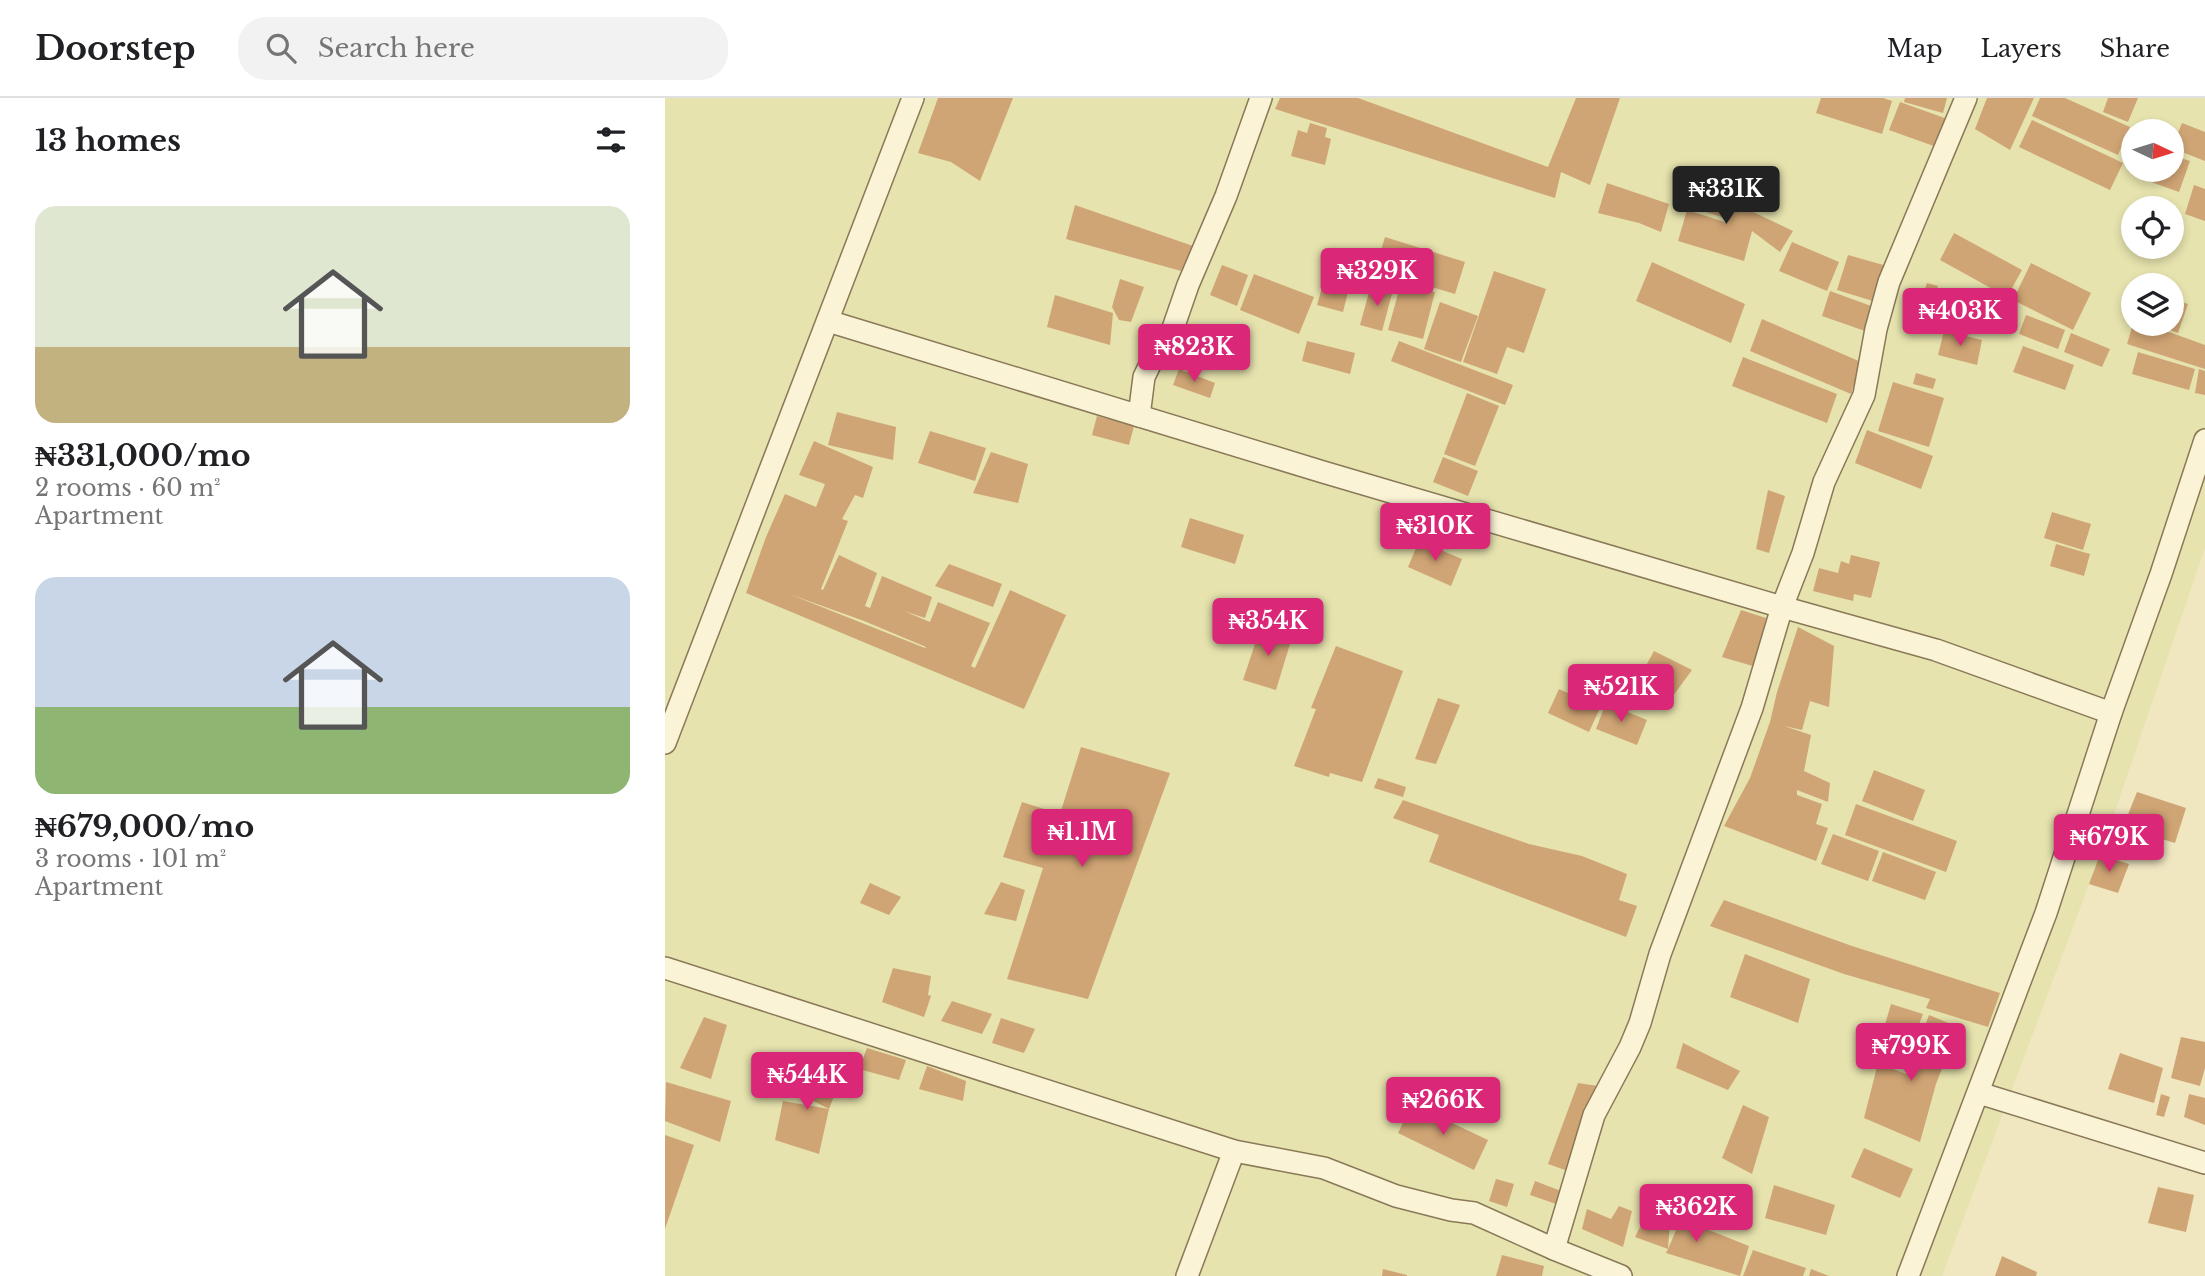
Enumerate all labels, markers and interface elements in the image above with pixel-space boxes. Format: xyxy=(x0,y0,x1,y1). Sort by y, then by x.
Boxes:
search box xyxy=(238,17,728,80)
text: Doorstep xyxy=(35,28,196,69)
icon: search xyxy=(262,29,300,67)
text: Search here xyxy=(318,32,475,64)
text: Map xyxy=(1887,34,1943,63)
text: Layers xyxy=(1981,34,2062,63)
text: Share xyxy=(2100,34,2170,63)
north arrow xyxy=(2121,119,2184,182)
map controls xyxy=(2121,119,2184,336)
icon: filters xyxy=(592,121,630,159)
text: 13 homes xyxy=(35,122,181,159)
pin: ₦331K xyxy=(1677,166,1775,226)
text: ₦331K xyxy=(1689,175,1763,203)
button: locate xyxy=(2121,196,2184,259)
pin: ₦329K xyxy=(1328,248,1426,308)
icon: home xyxy=(270,251,396,377)
text: ₦329K xyxy=(1337,257,1417,285)
button: layers xyxy=(2121,273,2184,336)
pin: ₦403K xyxy=(1911,288,2009,348)
text: ₦403K xyxy=(1919,297,2001,325)
pin: ₦823K xyxy=(1145,324,1243,384)
text: ₦823K xyxy=(1154,333,1234,361)
text: ₦331,000/mo xyxy=(35,437,250,474)
text: 2 rooms · 60 m² xyxy=(35,474,221,502)
text: Apartment xyxy=(35,502,163,530)
pin: ₦310K xyxy=(1386,504,1484,563)
text: ₦310K xyxy=(1396,512,1474,540)
pin: ₦354K xyxy=(1219,598,1317,658)
text: ₦354K xyxy=(1228,607,1308,635)
icon: home xyxy=(270,622,396,748)
pin: ₦521K xyxy=(1572,664,1670,724)
text: ₦521K xyxy=(1584,673,1658,701)
text: ₦679,000/mo xyxy=(35,808,254,845)
pin: ₦1.1M xyxy=(1033,810,1131,869)
pin: ₦679K xyxy=(2060,814,2158,874)
text: ₦1.1M xyxy=(1048,818,1116,846)
text: ₦679K xyxy=(2070,823,2148,851)
text: 3 rooms · 101 m² xyxy=(35,845,226,873)
text: Apartment xyxy=(35,873,163,901)
pin: ₦799K xyxy=(1862,1024,1960,1083)
text: ₦799K xyxy=(1872,1032,1950,1060)
pin: ₦544K xyxy=(758,1052,856,1112)
text: ₦544K xyxy=(767,1061,847,1089)
pin: ₦266K xyxy=(1394,1077,1492,1137)
text: ₦266K xyxy=(1402,1086,1484,1114)
pin: ₦362K xyxy=(1647,1184,1745,1244)
text: ₦362K xyxy=(1656,1193,1736,1221)

